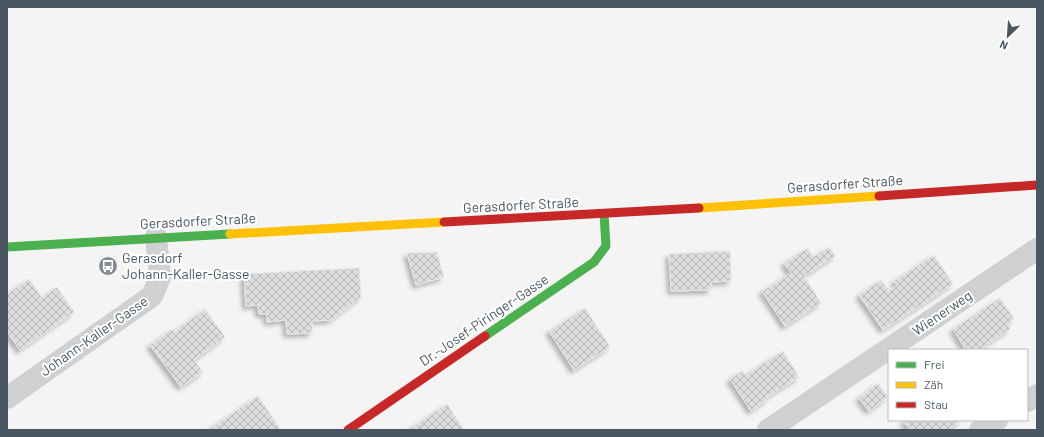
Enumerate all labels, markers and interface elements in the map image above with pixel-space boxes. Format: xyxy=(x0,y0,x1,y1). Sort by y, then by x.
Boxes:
north arrow xyxy=(988,16,1028,56)
text: N xyxy=(997,38,1010,53)
street label: Gerasdorfer Straße xyxy=(787,171,903,196)
street label: Gerasdorfer Straße xyxy=(463,193,579,216)
street label: Gerasdorfer Straße xyxy=(140,209,256,232)
place label: Gerasdorf Johann-Kaller-Gasse xyxy=(122,249,249,282)
bus stop icon: Gerasdorf Johann-Kaller-Gasse xyxy=(97,255,119,277)
street label: Dr.-Josef-Piringer-Gasse xyxy=(416,270,551,369)
street label: Wienerweg xyxy=(909,286,975,339)
street label: Johann-Kaller-Gasse xyxy=(37,292,151,379)
legend xyxy=(888,349,1028,421)
text: Frei xyxy=(924,357,944,371)
text: Zäh xyxy=(924,377,943,391)
text: Stau xyxy=(924,397,948,411)

